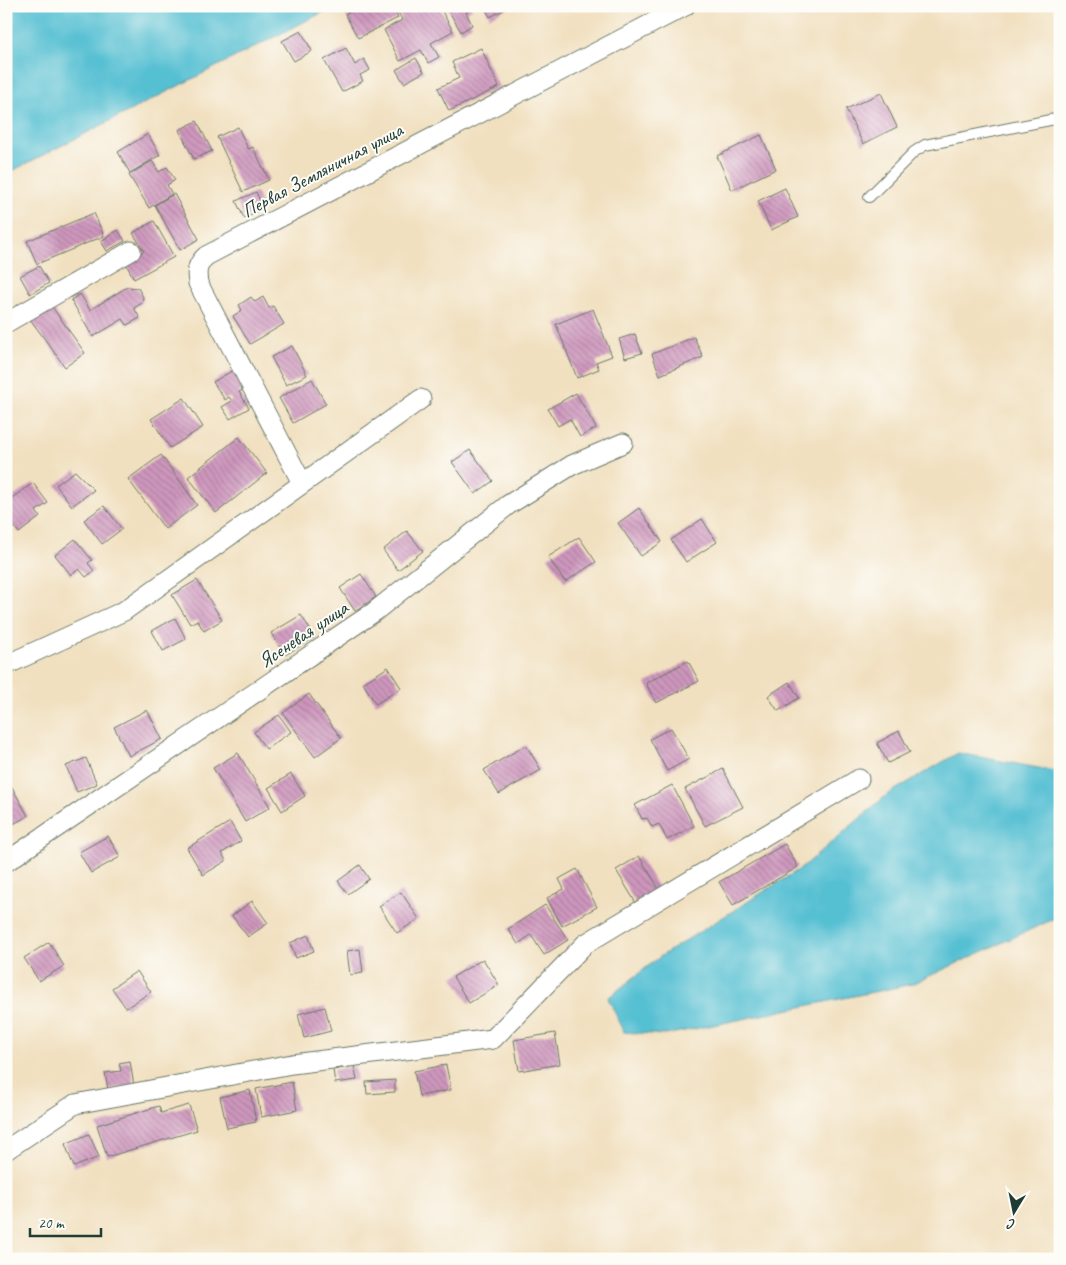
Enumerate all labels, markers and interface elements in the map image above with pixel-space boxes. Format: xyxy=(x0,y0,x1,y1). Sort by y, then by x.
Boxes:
street label: Первая Земляничная улица xyxy=(238,117,409,223)
street label: Ясеневая улица xyxy=(254,595,354,674)
north arrow xyxy=(988,1188,1038,1238)
scale bar xyxy=(30,1205,101,1237)
text: 20 m xyxy=(38,1214,65,1233)
text: С xyxy=(1005,1215,1017,1233)

